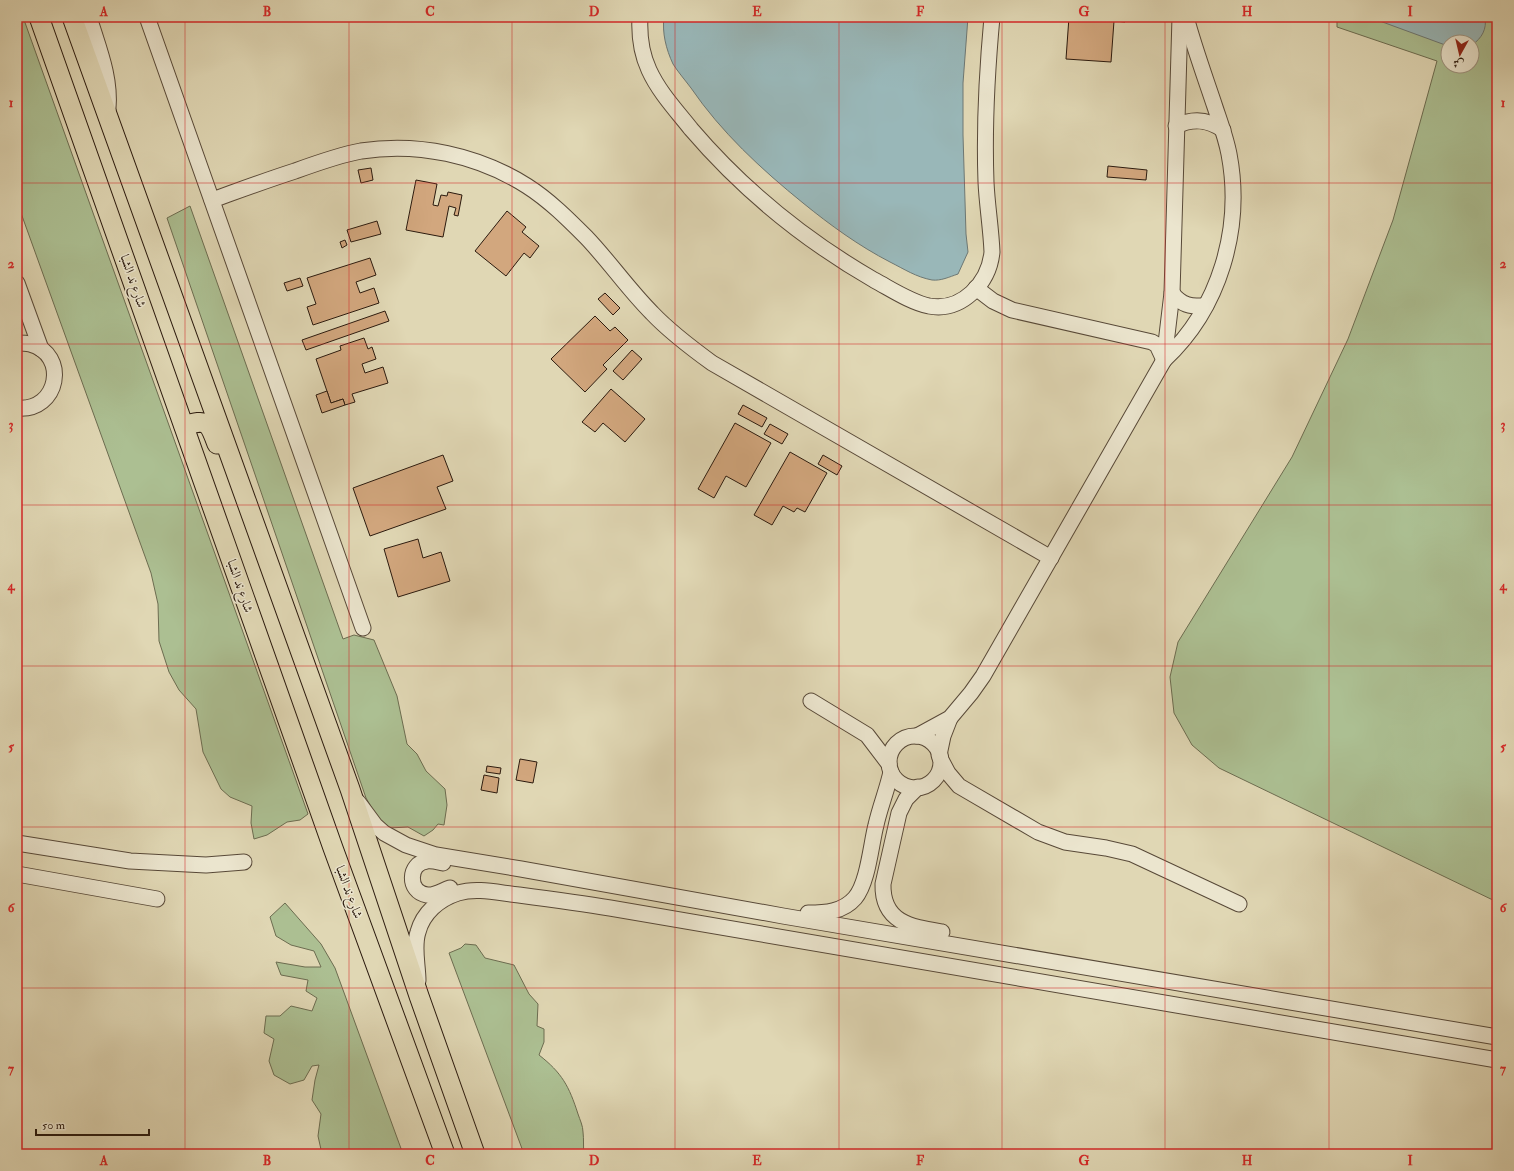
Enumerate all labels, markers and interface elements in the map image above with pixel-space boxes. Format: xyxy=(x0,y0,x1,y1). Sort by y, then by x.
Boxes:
text: A xyxy=(99,4,109,20)
text: B xyxy=(263,4,271,20)
text: C xyxy=(425,4,435,20)
text: D xyxy=(589,4,600,20)
text: E xyxy=(752,4,762,20)
text: F xyxy=(916,4,925,20)
text: G xyxy=(1079,4,1090,20)
text: H xyxy=(1242,4,1253,20)
text: I xyxy=(1407,4,1413,20)
north arrow xyxy=(1440,34,1480,74)
text: ش xyxy=(1452,56,1465,71)
text: 1 xyxy=(9,95,14,111)
text: 1 xyxy=(1501,95,1506,111)
street label: شارع ند الشبا xyxy=(114,252,150,311)
text: 2 xyxy=(8,256,15,272)
text: 2 xyxy=(1500,256,1507,272)
text: 3 xyxy=(9,417,14,433)
text: 3 xyxy=(1501,417,1506,433)
street label: شارع ند الشبا xyxy=(221,557,257,616)
text: 4 xyxy=(6,578,15,594)
text: 4 xyxy=(1498,578,1507,594)
text: 5 xyxy=(8,739,14,755)
text: 5 xyxy=(1500,739,1506,755)
street label: شارع ند الشبا xyxy=(329,863,366,922)
text: 6 xyxy=(8,900,16,916)
text: 6 xyxy=(1500,900,1508,916)
text: 7 xyxy=(8,1061,15,1077)
text: 7 xyxy=(1500,1061,1507,1077)
scale bar xyxy=(36,1111,149,1137)
text: 50 m xyxy=(42,1118,66,1133)
text: A xyxy=(99,1153,109,1169)
text: B xyxy=(263,1153,271,1169)
text: C xyxy=(425,1153,435,1169)
text: D xyxy=(589,1153,600,1169)
text: E xyxy=(752,1153,762,1169)
text: F xyxy=(916,1153,925,1169)
text: G xyxy=(1079,1153,1090,1169)
text: H xyxy=(1242,1153,1253,1169)
text: I xyxy=(1407,1153,1413,1169)

